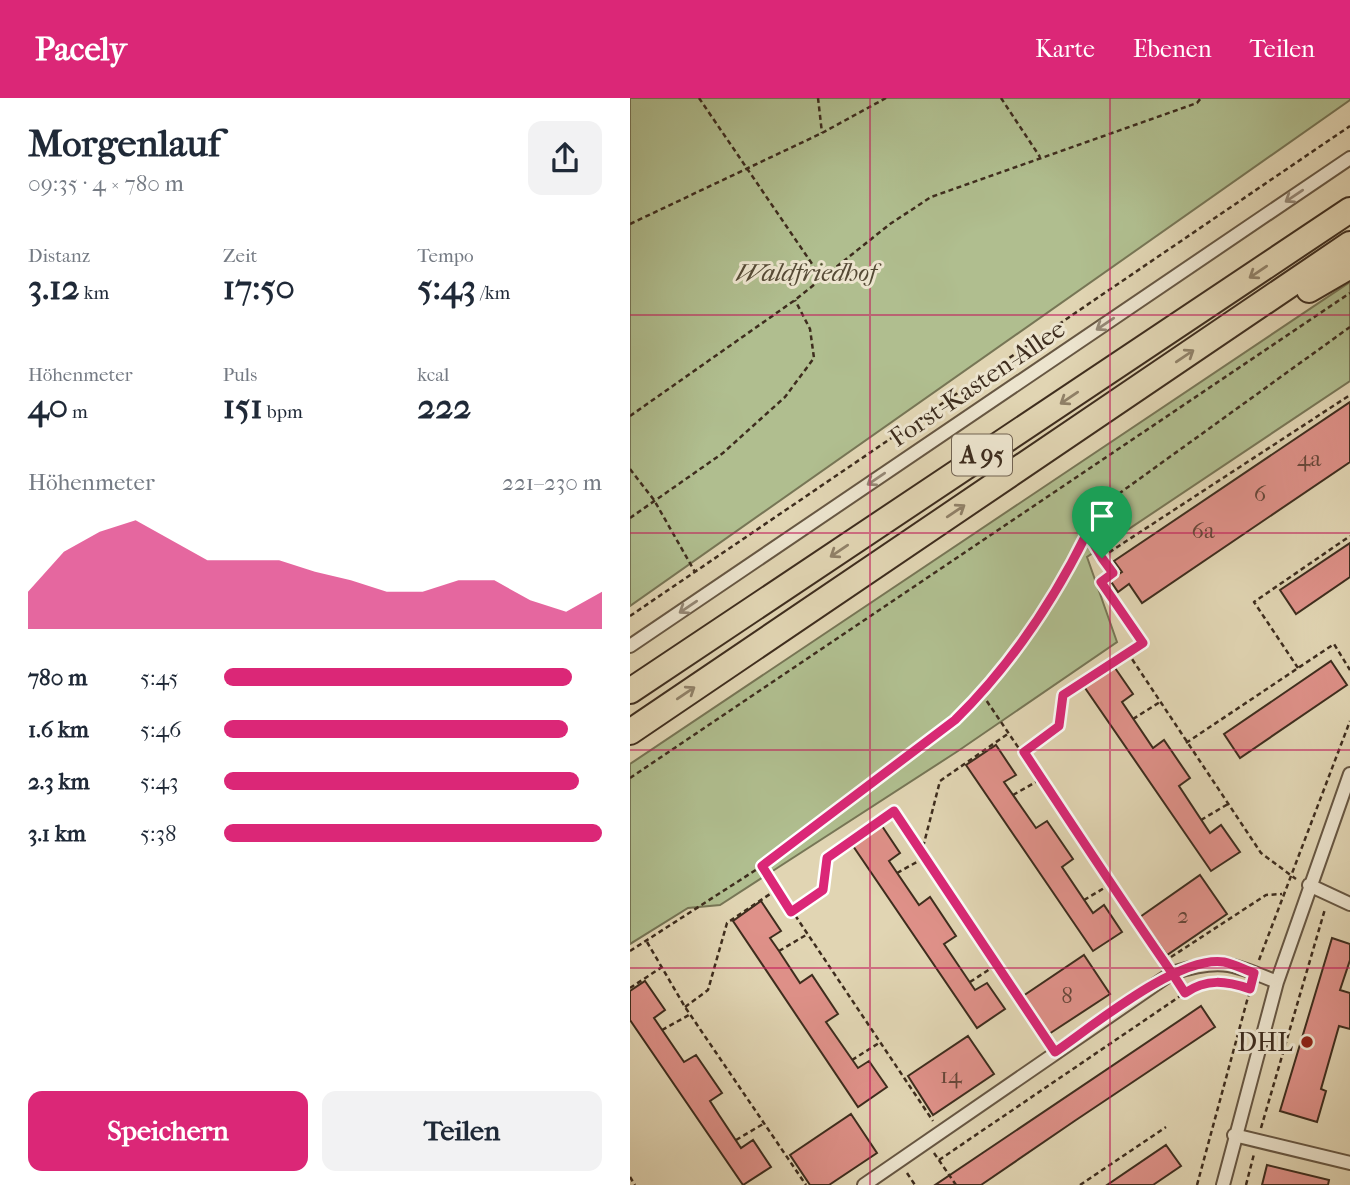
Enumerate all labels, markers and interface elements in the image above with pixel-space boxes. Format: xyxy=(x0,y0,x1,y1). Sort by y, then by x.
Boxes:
text: Pacely xyxy=(35,30,127,69)
text: Karte xyxy=(1035,35,1095,63)
text: Ebenen xyxy=(1133,35,1212,63)
text: Teilen xyxy=(1250,35,1315,63)
text: Morgenlauf xyxy=(28,121,221,166)
button: share xyxy=(528,121,602,195)
text: 09:35 · 4 × 780 m xyxy=(28,170,184,197)
one-way arrow xyxy=(1284,189,1304,203)
text: Distanz xyxy=(28,245,90,267)
text: Zeit xyxy=(223,245,257,267)
text: Tempo xyxy=(417,245,474,267)
park label: Waldfriedhof xyxy=(736,257,882,288)
one-way arrow xyxy=(1249,264,1268,279)
text: 3.12 xyxy=(28,267,80,308)
text: 17:50 xyxy=(223,267,295,308)
text: 5:43 xyxy=(417,267,476,308)
text: km xyxy=(80,282,109,304)
text: /km xyxy=(476,282,510,304)
street label: Forst-Kasten-Allee xyxy=(884,313,1071,454)
one-way arrow xyxy=(1096,317,1115,331)
one-way arrow xyxy=(1175,349,1194,363)
text: Höhenmeter xyxy=(28,364,133,386)
text: Puls xyxy=(223,364,257,386)
text: kcal xyxy=(417,364,449,386)
text: 40 xyxy=(28,386,68,427)
text: 151 xyxy=(223,386,263,427)
text: 222 xyxy=(417,386,471,427)
one-way arrow xyxy=(1060,391,1079,405)
text: m xyxy=(68,401,88,423)
text: bpm xyxy=(263,401,303,423)
road number: A 95 xyxy=(952,434,1012,476)
house number: 4a xyxy=(1297,445,1321,472)
text: Höhenmeter xyxy=(28,469,155,496)
text: 221–230 m xyxy=(502,469,602,496)
one-way arrow xyxy=(867,472,887,486)
house number: 6 xyxy=(1254,480,1267,507)
pin xyxy=(1072,486,1132,558)
icon: arrive xyxy=(1083,497,1121,535)
one-way arrow xyxy=(946,504,965,518)
house number: 6a xyxy=(1191,517,1215,544)
one-way arrow xyxy=(829,544,849,558)
one-way arrow xyxy=(679,599,698,614)
text: 780 m xyxy=(28,664,87,691)
text: 5:45 xyxy=(140,664,178,691)
one-way arrow xyxy=(676,686,696,700)
text: 1.6 km xyxy=(28,716,89,743)
text: 5:46 xyxy=(140,716,182,743)
text: 2.3 km xyxy=(28,768,90,795)
text: 5:43 xyxy=(140,768,179,795)
text: 3.1 km xyxy=(28,820,86,847)
text: 5:38 xyxy=(140,820,177,847)
house number: 2 xyxy=(1177,902,1189,929)
house number: 8 xyxy=(1061,982,1073,1009)
place label: DHL xyxy=(1237,1027,1293,1058)
marker: DHL xyxy=(1299,1034,1315,1050)
house number: 14 xyxy=(940,1062,963,1089)
button: Speichern xyxy=(28,1091,308,1171)
button: Teilen xyxy=(322,1091,602,1171)

